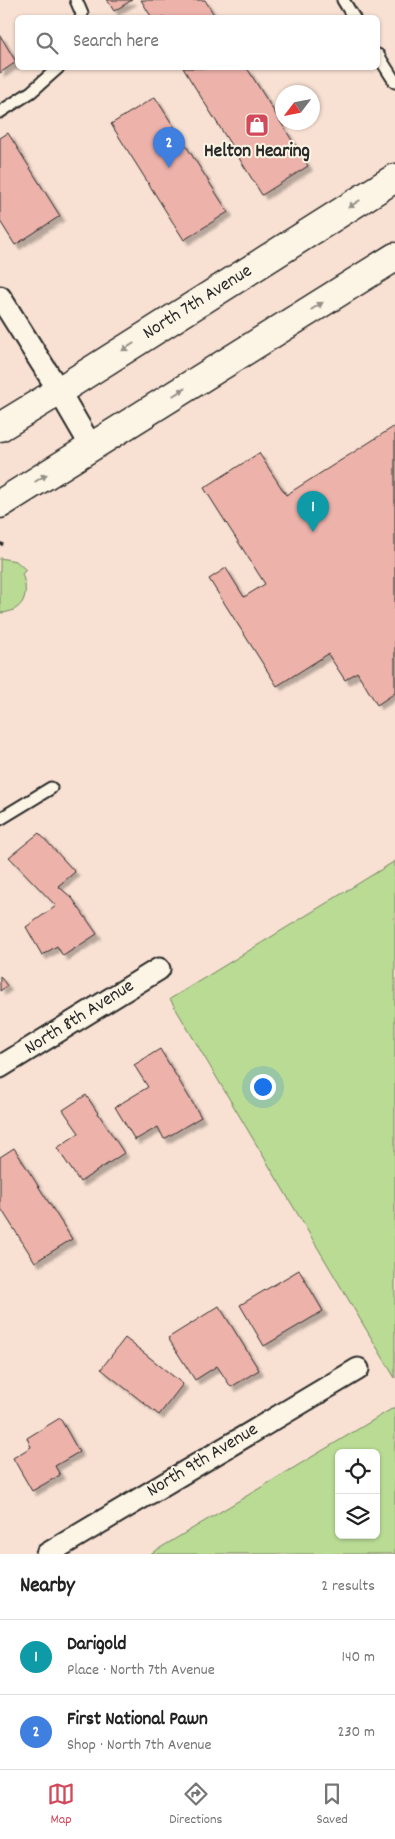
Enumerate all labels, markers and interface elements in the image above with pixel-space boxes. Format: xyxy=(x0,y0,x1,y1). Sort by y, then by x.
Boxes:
search box xyxy=(15,15,380,70)
icon: search xyxy=(33,29,61,57)
text: Search here xyxy=(73,29,159,56)
north arrow xyxy=(275,85,320,130)
shop icon: Helton Hearing xyxy=(244,112,270,138)
pin: 2 xyxy=(153,127,185,168)
place label: Helton Hearing xyxy=(204,139,310,166)
one-way arrow xyxy=(347,199,360,209)
street label: North 7th Avenue xyxy=(138,259,258,347)
one-way arrow xyxy=(310,301,324,310)
one-way arrow xyxy=(121,342,134,352)
one-way arrow xyxy=(172,387,186,396)
one-way arrow xyxy=(35,473,48,482)
pin: 1 xyxy=(297,491,329,532)
street label: North 8th Avenue xyxy=(20,974,140,1062)
your location xyxy=(250,1074,276,1100)
street label: North 9th Avenue xyxy=(142,1417,264,1505)
map controls xyxy=(335,1449,380,1539)
button: locate xyxy=(335,1449,380,1494)
button: layers xyxy=(335,1494,380,1539)
text: Nearby xyxy=(20,1572,75,1602)
text: 2 results xyxy=(321,1575,375,1598)
text: Darigold xyxy=(67,1632,126,1659)
text: 1 xyxy=(34,1646,38,1669)
text: 140 m xyxy=(341,1646,375,1669)
text: Place · North 7th Avenue xyxy=(67,1659,215,1682)
text: First National Pawn xyxy=(67,1707,208,1734)
text: 2 xyxy=(33,1721,40,1744)
text: 230 m xyxy=(338,1721,375,1744)
text: Shop · North 7th Avenue xyxy=(67,1734,212,1757)
tab: Map xyxy=(47,1780,75,1830)
tab: Directions xyxy=(169,1780,222,1830)
tab: Saved xyxy=(317,1780,348,1830)

